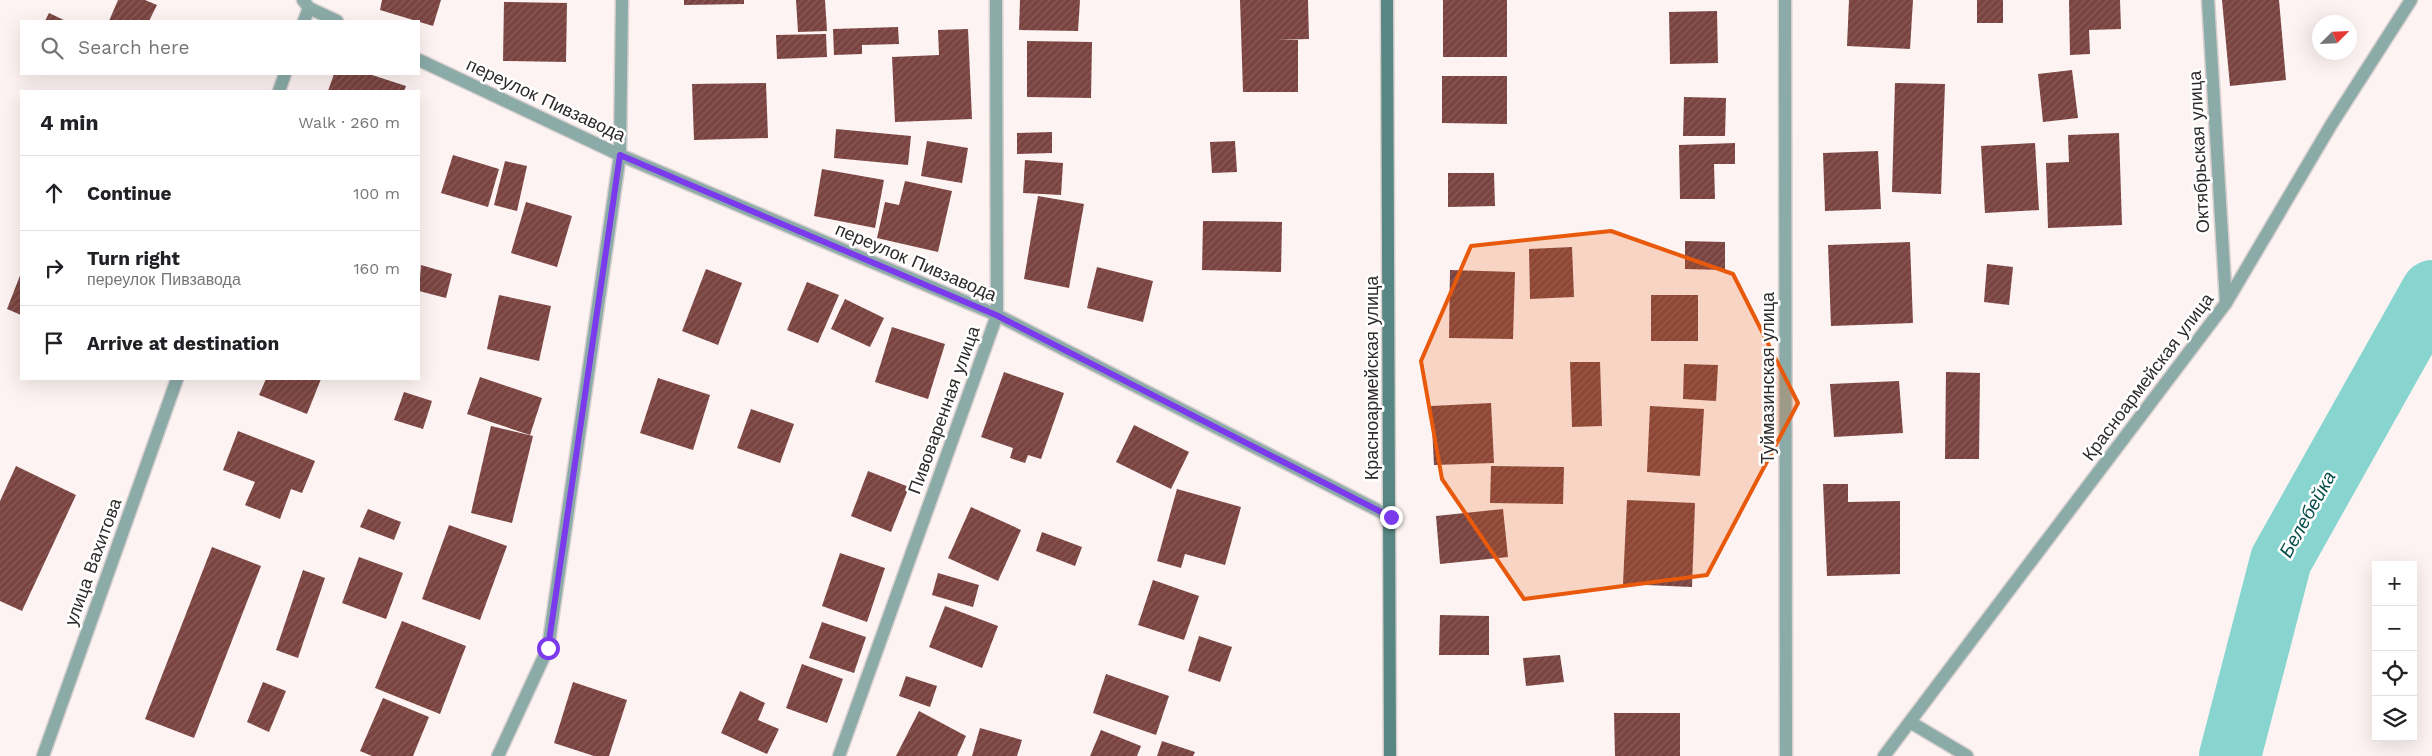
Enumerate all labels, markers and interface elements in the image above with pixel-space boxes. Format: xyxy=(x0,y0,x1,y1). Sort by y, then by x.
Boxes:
north arrow xyxy=(2312,15,2357,60)
search box xyxy=(20,20,420,75)
icon: search xyxy=(38,34,66,62)
text: Search here xyxy=(78,36,189,59)
street label: переулок Пивзавода xyxy=(463,53,630,146)
street label: Октябрьская улица xyxy=(2184,69,2213,234)
text: 4 min xyxy=(40,110,98,135)
text: Walk · 260 m xyxy=(298,113,400,132)
icon: ahead xyxy=(40,179,68,207)
text: Continue xyxy=(87,182,171,205)
text: 100 m xyxy=(353,184,400,203)
street label: переулок Пивзавода xyxy=(832,218,1001,305)
text: Turn right xyxy=(87,247,180,270)
icon: right xyxy=(40,254,68,282)
text: 160 m xyxy=(353,259,400,278)
text: переулок Пивзавода xyxy=(87,270,241,289)
street label: Красноармейская улица xyxy=(1361,275,1382,480)
street label: Красноармейская улица xyxy=(2078,288,2218,465)
street label: Туймазинская улица xyxy=(1757,291,1778,464)
street label: Пивоваренная улица xyxy=(903,322,984,497)
icon: arrive xyxy=(40,329,68,357)
text: Arrive at destination xyxy=(87,332,279,355)
water label: Белебейка xyxy=(2274,467,2341,561)
street label: улица Вахитова xyxy=(60,494,126,628)
route end xyxy=(1380,506,1403,529)
map controls xyxy=(2372,561,2417,741)
button: + xyxy=(2372,561,2417,606)
button: − xyxy=(2372,606,2417,651)
route start xyxy=(537,637,560,660)
button: locate xyxy=(2372,651,2417,696)
button: layers xyxy=(2372,696,2417,741)

